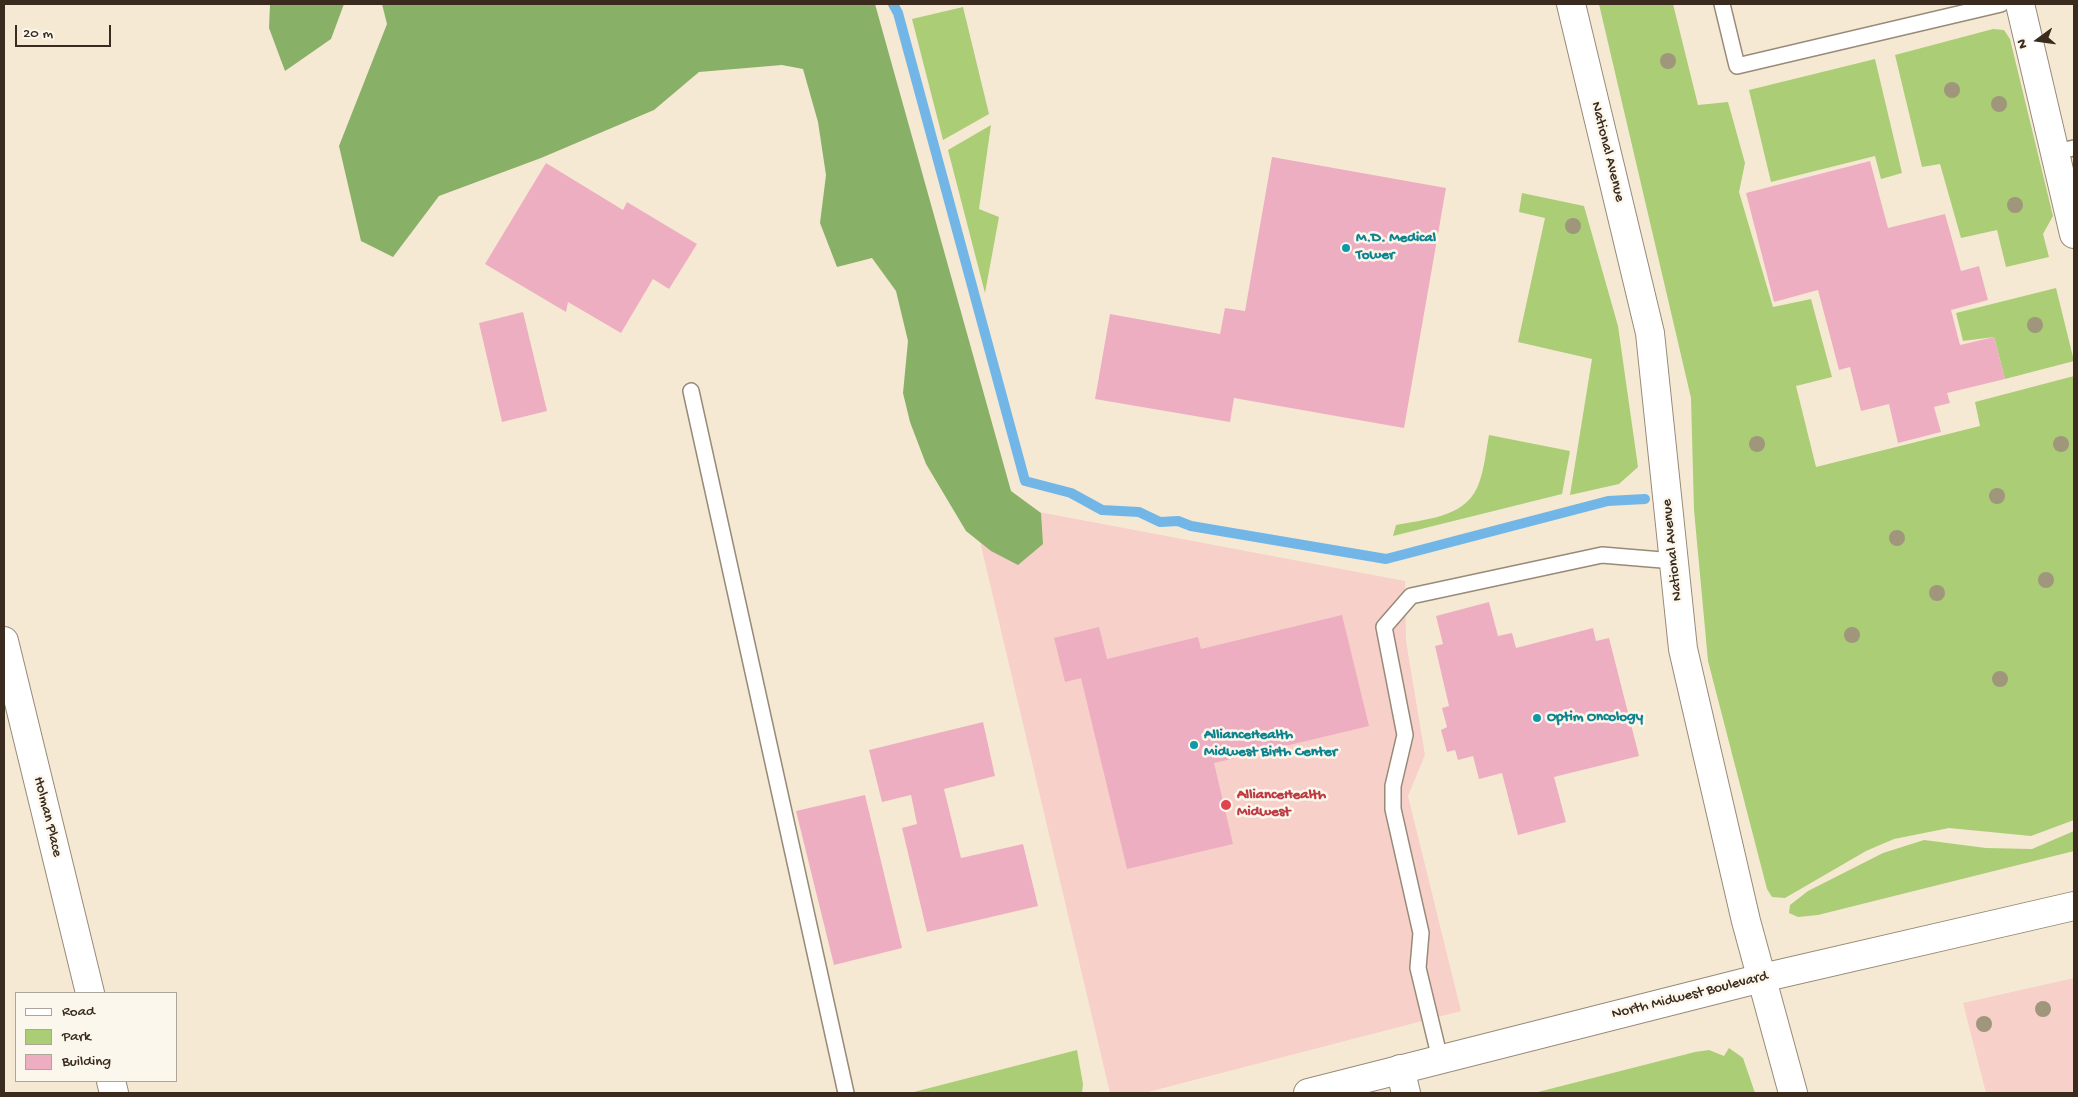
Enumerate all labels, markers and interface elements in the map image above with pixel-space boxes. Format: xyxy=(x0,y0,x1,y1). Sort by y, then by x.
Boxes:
scale bar xyxy=(18,15,114,47)
north arrow xyxy=(2013,15,2063,65)
text: 20 m xyxy=(23,25,53,43)
text: N xyxy=(2014,37,2032,50)
street label: National Avenue xyxy=(1586,100,1628,204)
place label: M.D. Medical Tower xyxy=(1356,230,1436,265)
marker: M.D. Medical Tower xyxy=(1340,242,1352,254)
street label: National Avenue xyxy=(1659,498,1687,602)
place label: Optim Oncology xyxy=(1547,709,1643,727)
marker: Optim Oncology xyxy=(1531,712,1543,724)
place label: AllianceHealth Midwest Birth Center xyxy=(1204,727,1337,762)
marker: AllianceHealth Midwest Birth Center xyxy=(1188,739,1200,751)
street label: Holman Place xyxy=(28,775,66,859)
place label: AllianceHealth Midwest xyxy=(1237,787,1326,822)
marker: AllianceHealth Midwest xyxy=(1219,798,1233,812)
street label: North Midwest Boulevard xyxy=(1610,968,1770,1024)
legend xyxy=(15,992,178,1082)
text: Road xyxy=(62,1003,95,1021)
text: Park xyxy=(62,1028,91,1046)
text: Building xyxy=(62,1053,111,1071)

